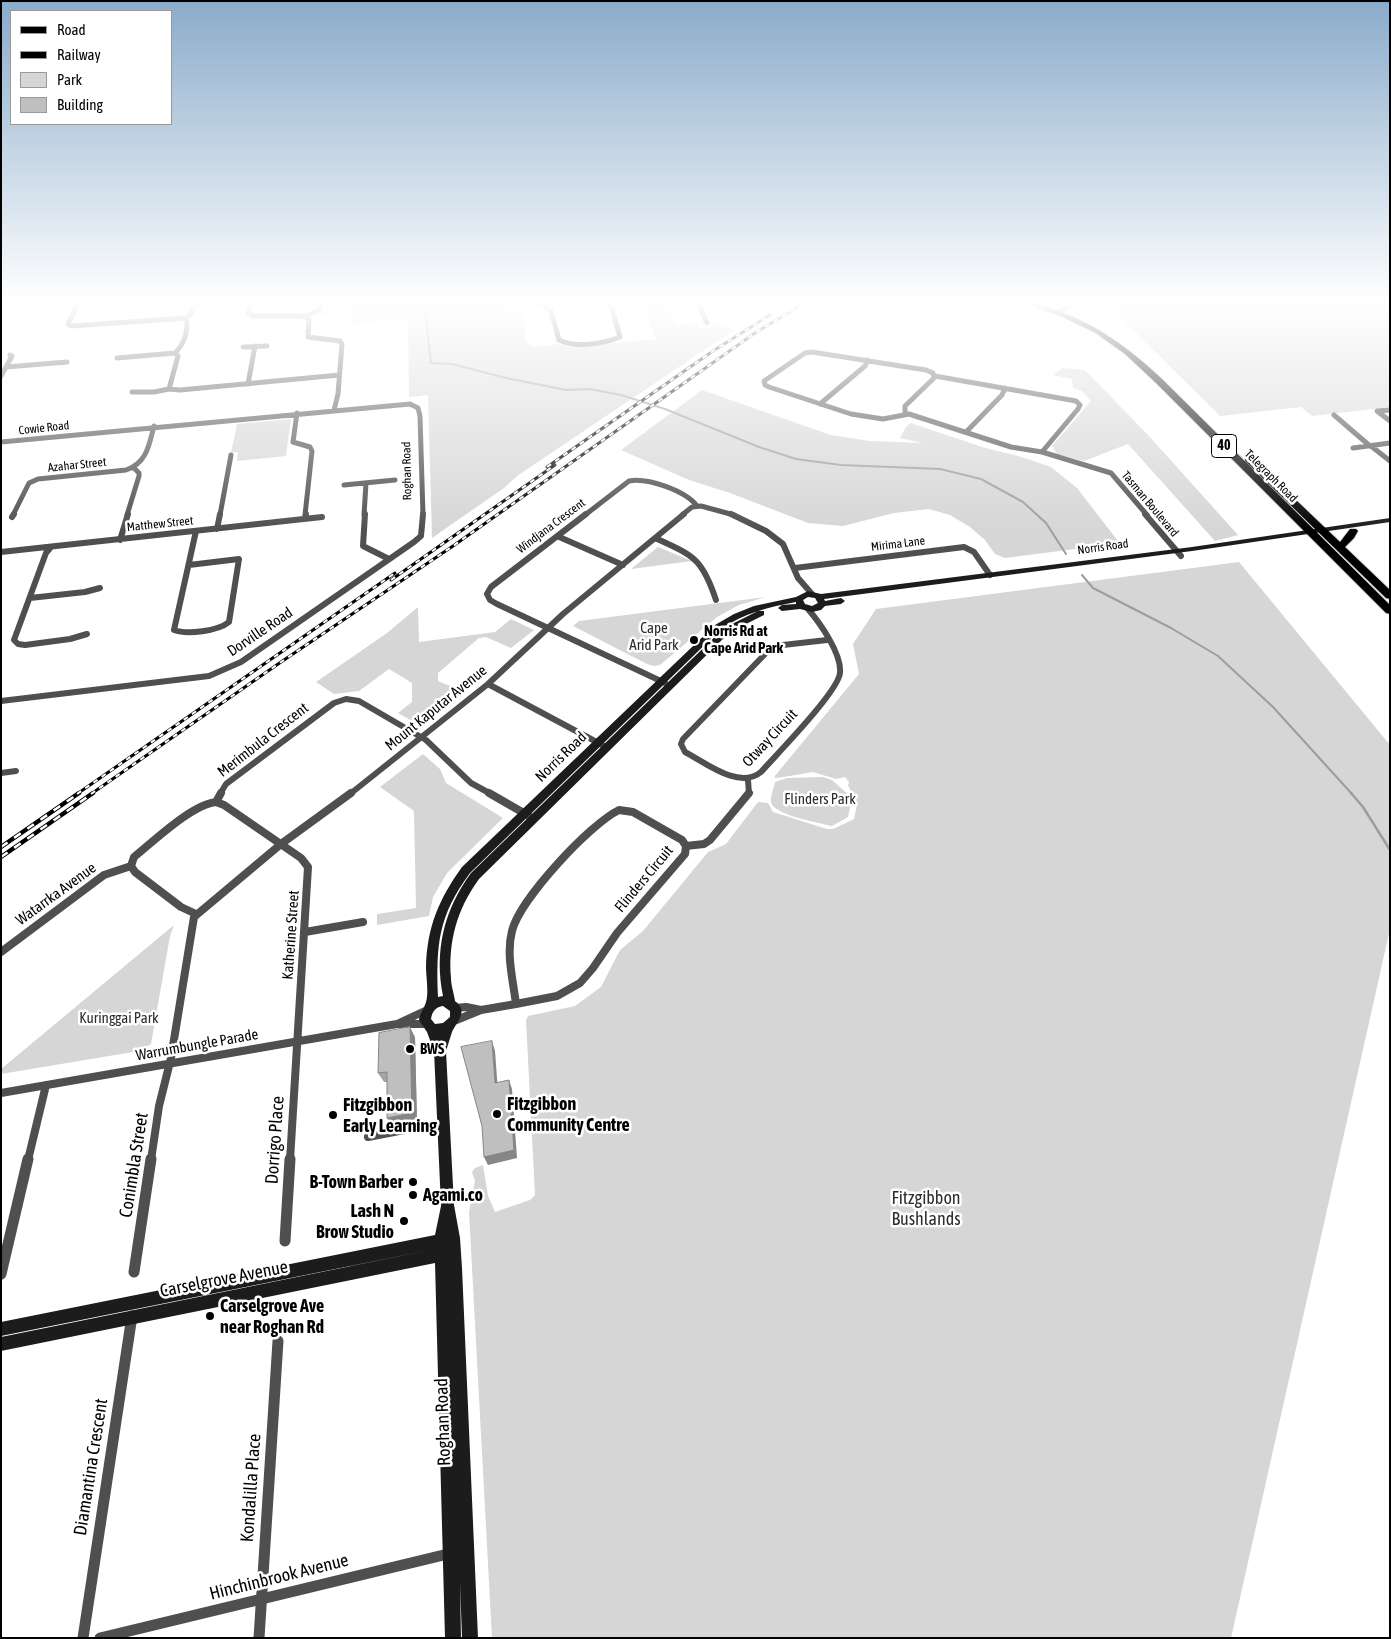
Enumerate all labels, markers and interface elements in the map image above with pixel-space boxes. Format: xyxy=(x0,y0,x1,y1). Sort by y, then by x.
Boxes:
legend xyxy=(10,10,172,125)
text: Road xyxy=(57,21,86,38)
text: Railway xyxy=(57,46,101,63)
text: Park xyxy=(57,71,82,88)
text: Building xyxy=(57,96,103,113)
street label: Cowie Road xyxy=(18,418,70,438)
road number: 40 xyxy=(1212,434,1236,458)
street label: Roghan Road xyxy=(399,442,415,500)
street label: Telegraph Road xyxy=(1242,447,1300,505)
street label: Azahar Street xyxy=(47,455,107,475)
street label: Tasman Boulevard xyxy=(1118,468,1182,540)
street label: Windjana Crescent xyxy=(514,496,588,556)
street label: Matthew Street xyxy=(126,513,194,535)
street label: Mirima Lane xyxy=(870,534,926,554)
street label: Norris Road xyxy=(1077,536,1129,558)
street label: Dorville Road xyxy=(224,604,296,660)
park label: Cape Arid Park xyxy=(629,619,679,654)
place label: Norris Rd at Cape Arid Park xyxy=(704,622,783,657)
marker: Norris Rd at Cape Arid Park xyxy=(688,634,700,646)
street label: Mount Kaputar Avenue xyxy=(382,661,490,755)
street label: Merimbula Crescent xyxy=(214,699,312,781)
street label: Otway Circuit xyxy=(739,705,801,771)
street label: Norris Road xyxy=(532,728,590,786)
park label: Flinders Park xyxy=(784,790,856,808)
street label: Flinders Circuit xyxy=(611,842,677,916)
street label: Watarrka Avenue xyxy=(12,859,100,929)
street label: Katherine Street xyxy=(279,890,303,980)
park label: Kuringgai Park xyxy=(79,1009,159,1027)
street label: Warrumbungle Parade xyxy=(134,1025,260,1065)
place label: BWS xyxy=(420,1040,444,1058)
marker: BWS xyxy=(404,1043,416,1055)
place label: Fitzgibbon Community Centre xyxy=(507,1093,630,1136)
place label: Fitzgibbon Early Learning xyxy=(343,1094,437,1136)
street label: Dorrigo Place xyxy=(261,1095,289,1185)
marker: Fitzgibbon Community Centre xyxy=(491,1108,503,1120)
marker: Fitzgibbon Early Learning xyxy=(327,1109,339,1121)
street label: Conimbla Street xyxy=(115,1111,153,1219)
place label: B-Town Barber xyxy=(310,1171,403,1193)
marker: B-Town Barber xyxy=(407,1176,419,1188)
place label: Agami.co xyxy=(423,1184,483,1206)
park label: Fitzgibbon Bushlands xyxy=(891,1187,961,1230)
marker: Agami.co xyxy=(407,1189,419,1201)
place label: Lash N Brow Studio xyxy=(316,1200,394,1242)
marker: Lash N Brow Studio xyxy=(398,1215,410,1227)
street label: Carselgrove Avenue xyxy=(158,1256,290,1302)
place label: Carselgrove Ave near Roghan Rd xyxy=(220,1295,324,1338)
marker: Carselgrove Ave near Roghan Rd xyxy=(204,1310,216,1322)
street label: Roghan Road xyxy=(431,1378,455,1466)
street label: Diamantina Crescent xyxy=(70,1397,112,1537)
street label: Kondalilla Place xyxy=(236,1433,266,1543)
street label: Hinchinbrook Avenue xyxy=(207,1549,351,1605)

